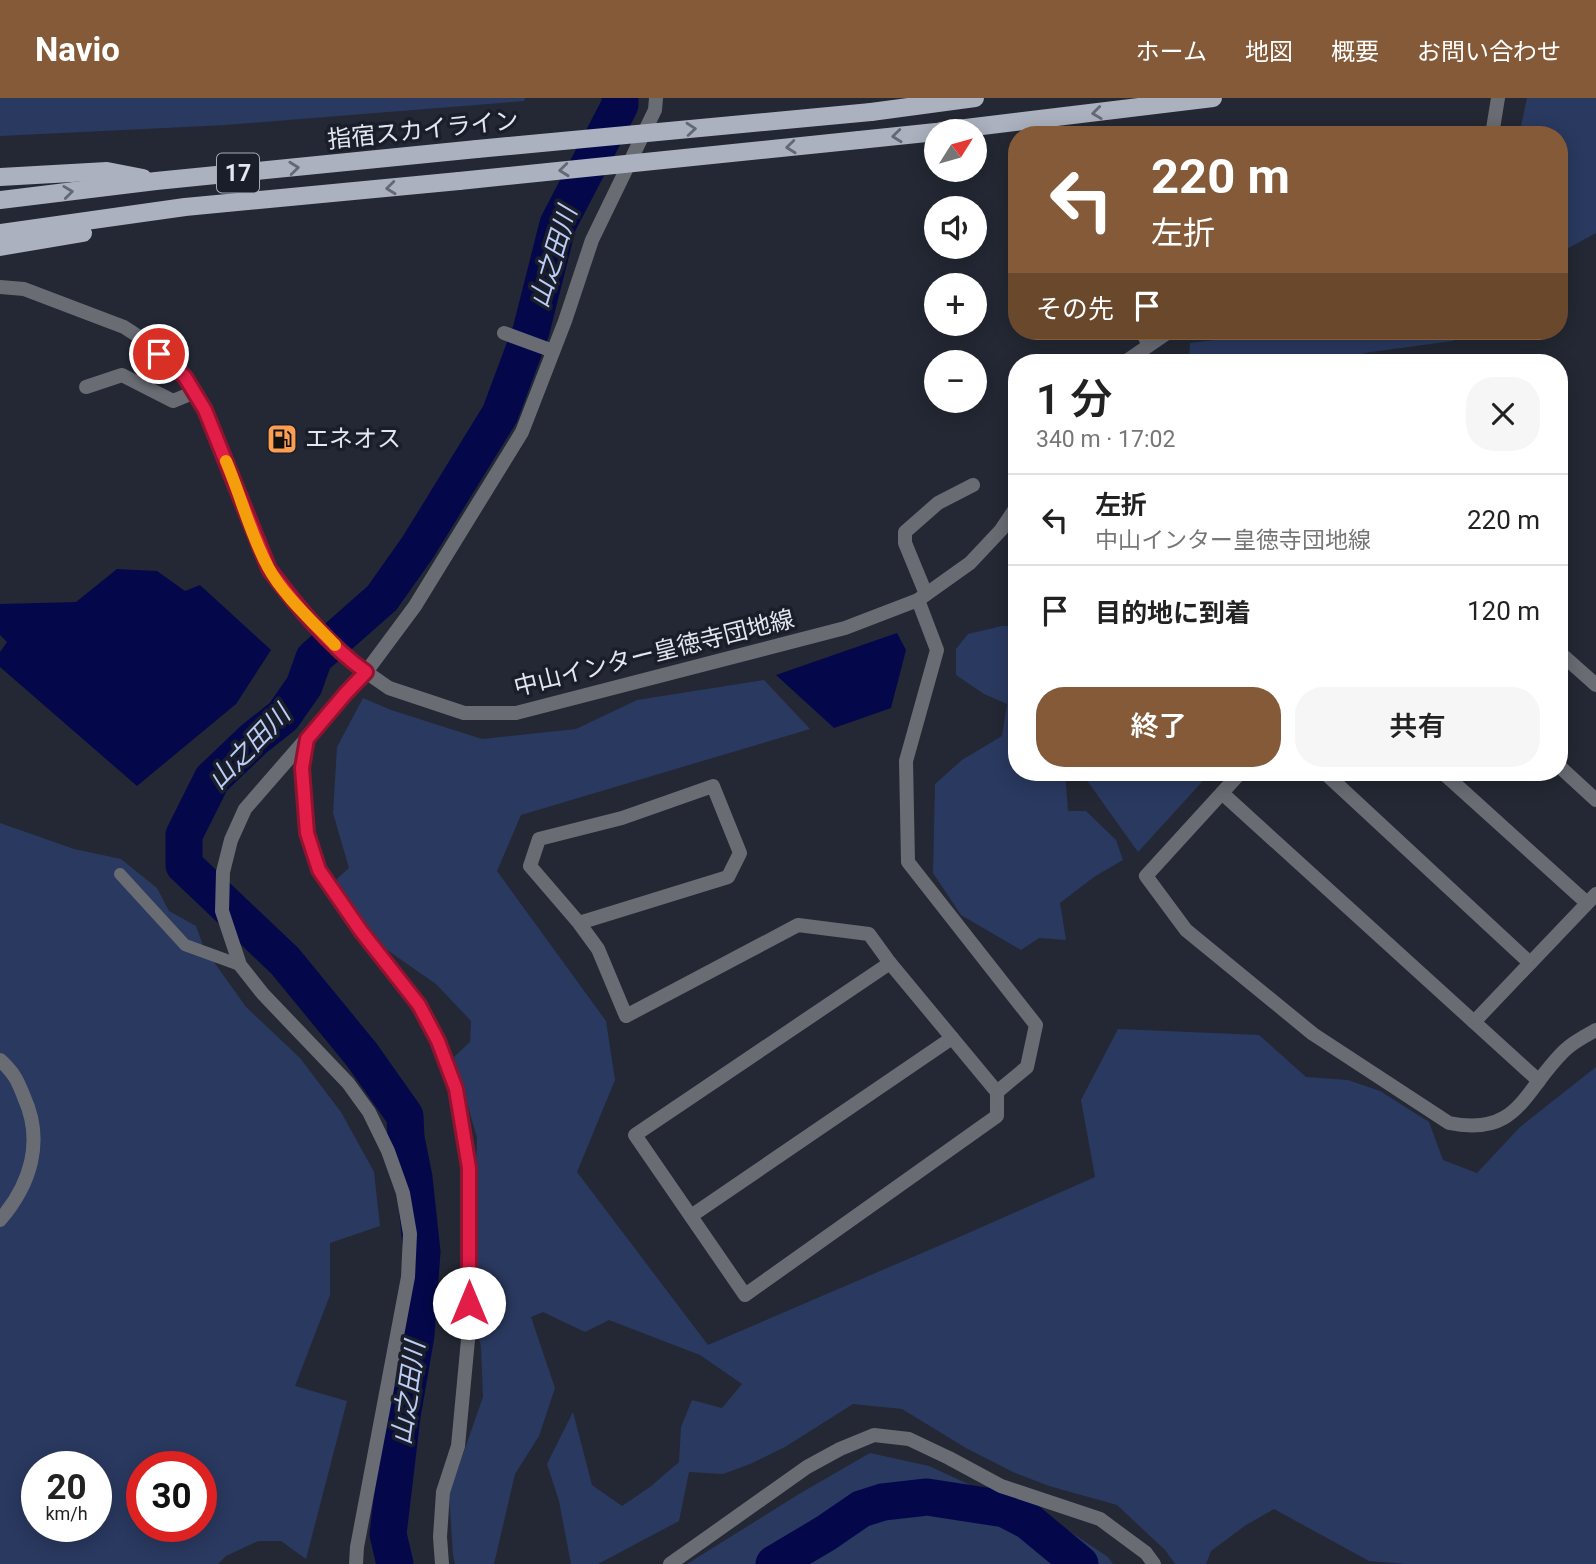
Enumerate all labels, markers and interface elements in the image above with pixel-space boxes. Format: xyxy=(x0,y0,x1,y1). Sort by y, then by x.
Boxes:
text: Navio xyxy=(35,30,120,69)
text: ホーム xyxy=(1136,38,1207,66)
text: 地図 xyxy=(1245,38,1293,66)
text: 概要 xyxy=(1331,38,1379,66)
text: お問い合わせ xyxy=(1417,38,1561,66)
one-way arrow xyxy=(1091,105,1103,120)
street label: 指宿スカイライン xyxy=(326,106,520,154)
north arrow xyxy=(924,119,987,182)
map controls xyxy=(924,119,987,413)
one-way arrow xyxy=(686,122,697,137)
one-way arrow xyxy=(892,128,903,143)
one-way arrow xyxy=(785,140,797,155)
text: 220 m xyxy=(1151,148,1290,205)
road number: 17 xyxy=(217,153,259,192)
icon: left xyxy=(1036,154,1127,245)
one-way arrow xyxy=(288,160,300,175)
one-way arrow xyxy=(559,163,570,178)
one-way arrow xyxy=(386,180,397,195)
one-way arrow xyxy=(63,185,74,200)
button: sound xyxy=(924,196,987,259)
water label: 山之田川 xyxy=(523,200,583,311)
text: 左折 xyxy=(1151,214,1215,252)
button: + xyxy=(924,273,987,336)
icon: arrive xyxy=(1128,287,1166,325)
text: その先 xyxy=(1036,294,1114,324)
pin xyxy=(129,324,189,384)
icon: arrive xyxy=(140,335,178,373)
button: − xyxy=(924,350,987,413)
text: 1 分 xyxy=(1036,375,1112,424)
button: close xyxy=(1466,377,1540,451)
fuel station icon: エネオス xyxy=(265,422,299,456)
place label: エネオス xyxy=(305,425,401,453)
text: 340 m · 17:02 xyxy=(1036,426,1175,453)
text: 左折 xyxy=(1095,490,1147,520)
icon: left xyxy=(1036,501,1074,539)
text: 220 m xyxy=(1467,505,1540,535)
text: 中山インター皇徳寺団地線 xyxy=(1095,527,1371,554)
icon: arrive xyxy=(1036,592,1074,630)
text: 120 m xyxy=(1467,596,1540,626)
text: 目的地に到着 xyxy=(1095,598,1251,628)
street label: 中山インター皇徳寺団地線 xyxy=(511,605,797,701)
button: 終了 xyxy=(1036,687,1281,767)
button: 共有 xyxy=(1295,687,1540,767)
water label: 山之田川 xyxy=(202,697,298,795)
position arrow xyxy=(432,1266,506,1340)
water label: 山之田川 xyxy=(386,1336,431,1447)
speed limit sign: 30 xyxy=(126,1451,217,1542)
text: 20 xyxy=(46,1467,87,1508)
text: km/h xyxy=(45,1503,88,1524)

